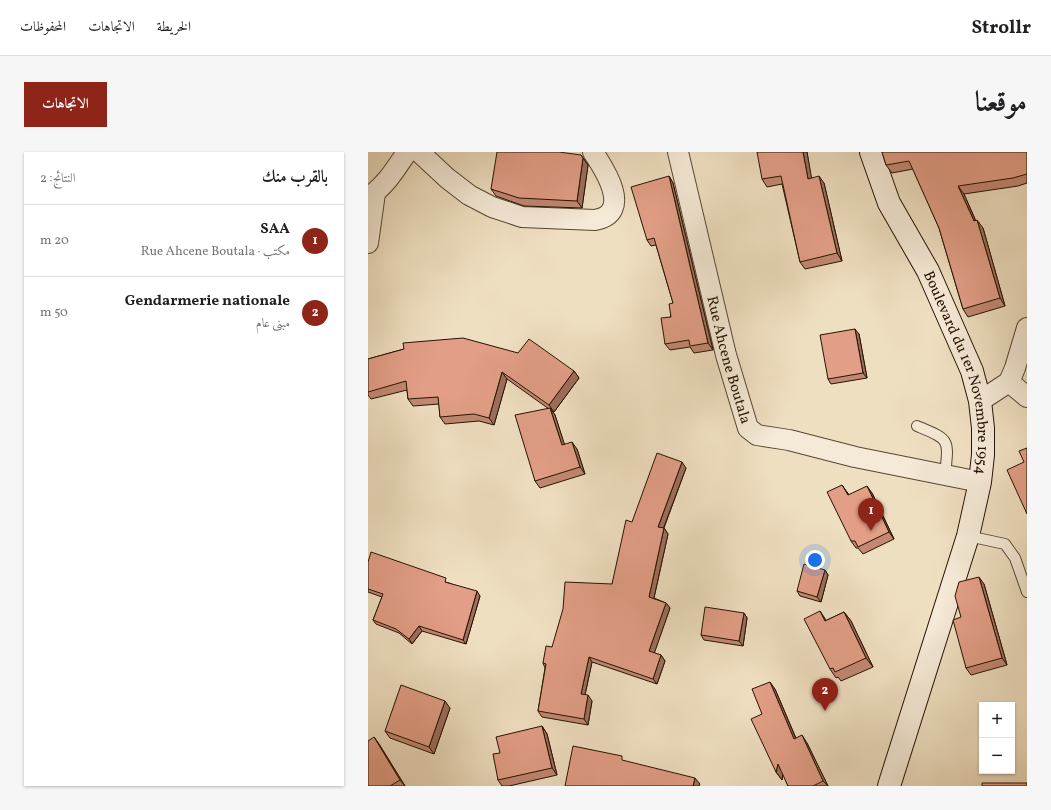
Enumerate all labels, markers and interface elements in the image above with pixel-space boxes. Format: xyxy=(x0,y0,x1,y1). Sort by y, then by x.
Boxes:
text: Strollr xyxy=(972,15,1031,41)
text: المحفوظات xyxy=(20,18,66,37)
text: الاتجاهات xyxy=(88,18,135,37)
text: الخريطة xyxy=(157,18,191,37)
button: الاتجاهات xyxy=(24,82,107,127)
text: موقعنا xyxy=(975,84,1027,123)
text: بالقرب منك xyxy=(262,166,328,189)
text: النتائج: 2 xyxy=(40,170,75,188)
text: SAA xyxy=(260,219,290,240)
text: 20 m xyxy=(40,232,69,250)
text: 1 xyxy=(312,232,318,250)
text: مكتب · Rue Ahcene Boutala xyxy=(141,243,290,261)
street label: Boulevard du 1er Novembre 1954 xyxy=(917,268,992,476)
text: Gendarmerie nationale xyxy=(125,291,290,312)
street label: Rue Ahcene Boutala xyxy=(700,294,755,427)
text: 50 m xyxy=(40,304,68,322)
text: 2 xyxy=(312,304,318,322)
text: مبنى عام xyxy=(256,315,290,333)
pin: 1 xyxy=(858,498,884,531)
your location xyxy=(805,550,825,570)
pin: 2 xyxy=(812,678,838,711)
map controls xyxy=(979,702,1015,774)
button: + xyxy=(979,702,1015,738)
button: − xyxy=(979,738,1015,774)

